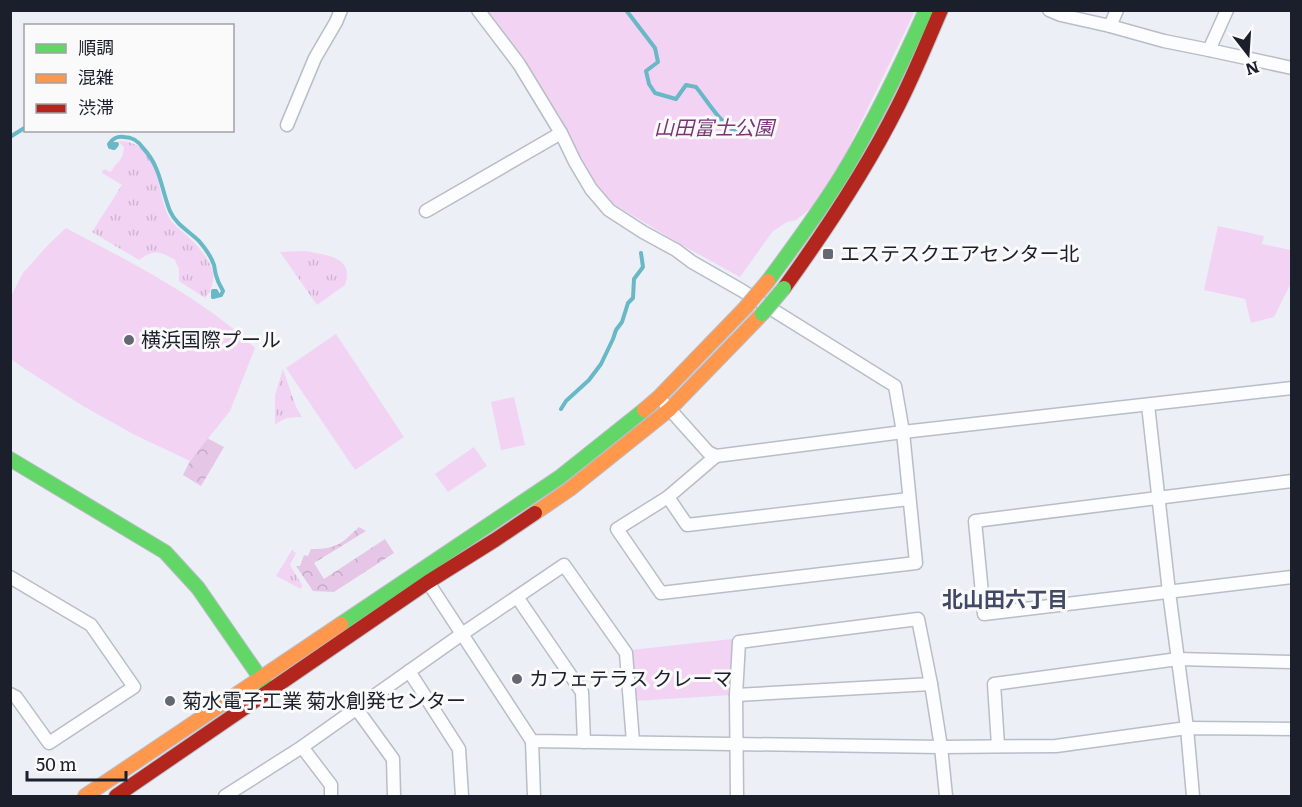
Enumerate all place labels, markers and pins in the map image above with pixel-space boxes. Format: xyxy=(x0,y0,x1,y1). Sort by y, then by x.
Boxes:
place label: エステスクエアセンター北 xyxy=(840,237,1080,267)
marker: エステスクエアセンター北 xyxy=(821,247,835,261)
place label: 横浜国際プール xyxy=(141,323,281,353)
marker: 横浜国際プール xyxy=(122,333,136,347)
place label: カフェテラス クレーマ xyxy=(529,662,733,692)
marker: カフェテラス クレーマ xyxy=(510,672,524,686)
place label: 菊水電子工業 菊水創発センター xyxy=(182,684,466,714)
marker: 菊水電子工業 菊水創発センター xyxy=(163,694,177,708)

